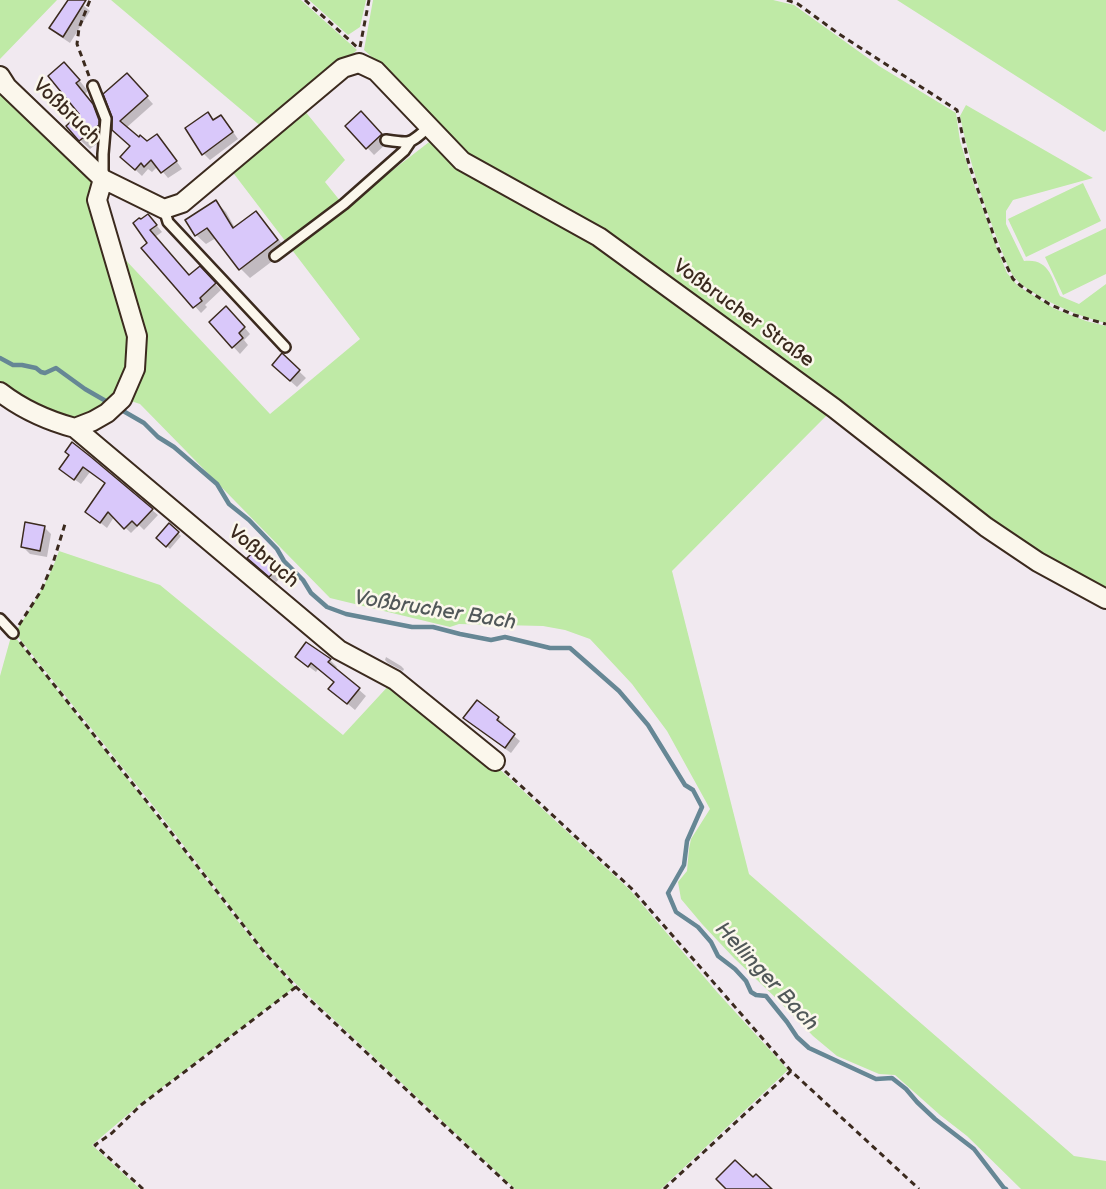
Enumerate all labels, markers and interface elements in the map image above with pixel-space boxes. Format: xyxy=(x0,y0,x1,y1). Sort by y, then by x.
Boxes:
street label: Voßbruch xyxy=(27,74,105,150)
street label: Voßbrucher Straße xyxy=(668,255,818,373)
street label: Voßbruch xyxy=(223,521,303,593)
water label: Voßbrucher Bach xyxy=(352,586,518,636)
water label: Hellinger Bach xyxy=(709,917,823,1037)

